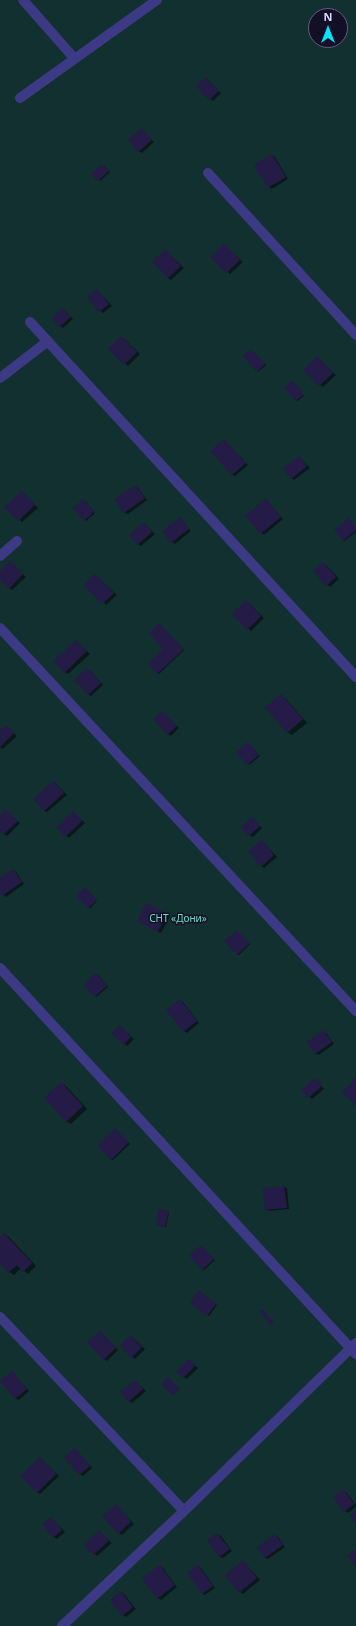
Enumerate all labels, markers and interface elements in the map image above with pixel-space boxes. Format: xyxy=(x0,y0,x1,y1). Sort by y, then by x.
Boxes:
north arrow xyxy=(308,8,348,48)
text: N xyxy=(324,9,332,24)
park label: СНТ «Дони» xyxy=(149,913,207,925)

